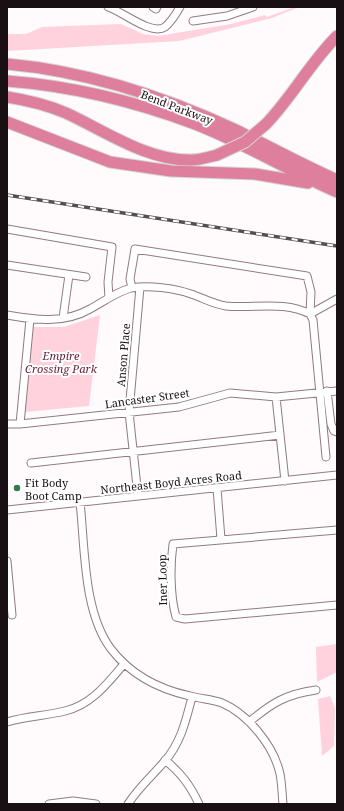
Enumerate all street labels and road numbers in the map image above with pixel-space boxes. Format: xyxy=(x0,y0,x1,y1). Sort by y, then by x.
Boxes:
street label: Bend Parkway xyxy=(139,86,216,128)
street label: Anson Place xyxy=(113,323,133,387)
street label: Lancaster Street xyxy=(104,385,190,411)
street label: Northeast Boyd Acres Road xyxy=(100,467,243,497)
street label: Iner Loop xyxy=(154,554,170,606)

